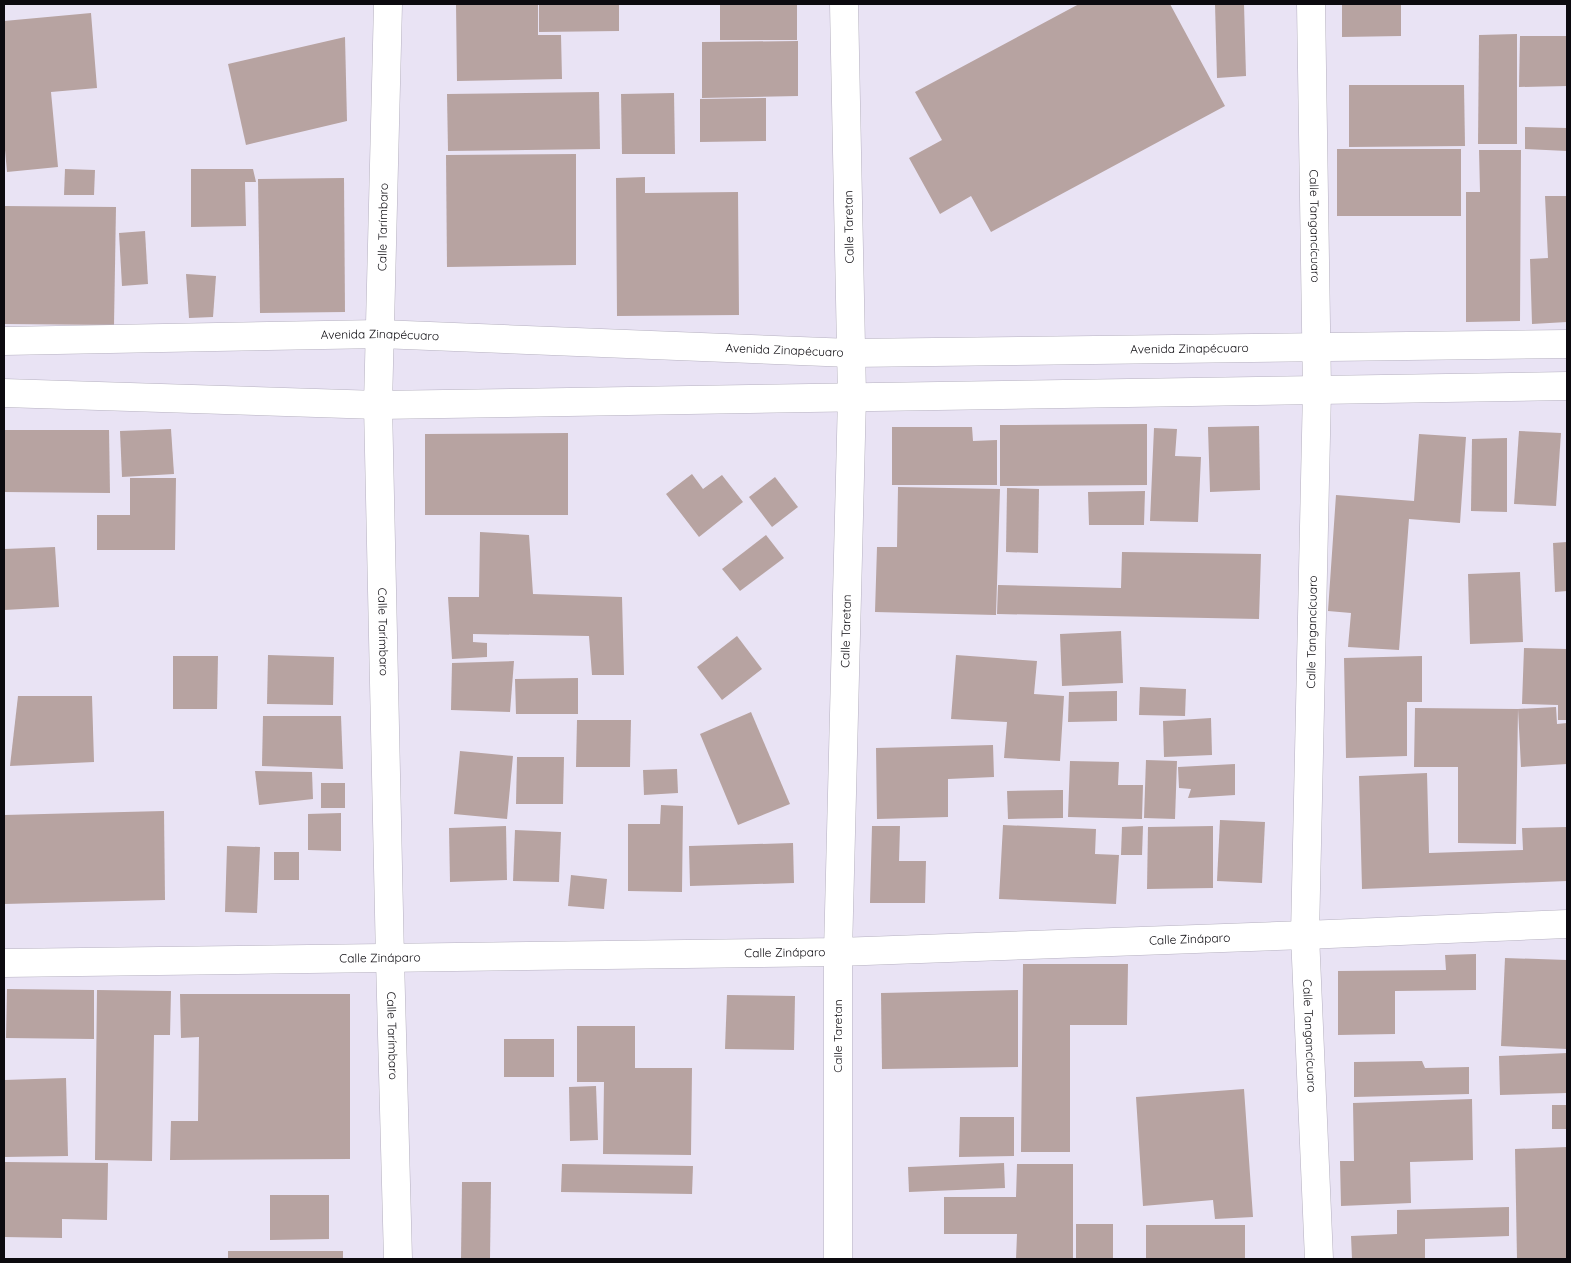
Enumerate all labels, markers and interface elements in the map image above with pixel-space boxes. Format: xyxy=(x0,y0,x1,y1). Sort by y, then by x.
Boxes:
street label: Calle Tangancícuaro xyxy=(1307,169,1323,283)
street label: Calle Tarímbaro xyxy=(374,183,391,271)
street label: Calle Taretan xyxy=(840,190,857,264)
street label: Avenida Zinapécuaro xyxy=(321,326,439,343)
street label: Avenida Zinapécuaro xyxy=(725,340,844,360)
street label: Avenida Zinapécuaro xyxy=(1130,340,1249,356)
street label: Calle Tangancícuaro xyxy=(1303,575,1320,689)
street label: Calle Tarímbaro xyxy=(375,588,392,676)
street label: Calle Taretan xyxy=(837,594,854,668)
street label: Calle Zináparo xyxy=(1149,930,1231,948)
street label: Calle Zináparo xyxy=(744,944,826,960)
street label: Calle Zináparo xyxy=(339,950,421,966)
street label: Calle Tangancícuaro xyxy=(1300,979,1320,1093)
street label: Calle Tarímbaro xyxy=(384,991,401,1080)
street label: Calle Taretan xyxy=(830,999,845,1073)

